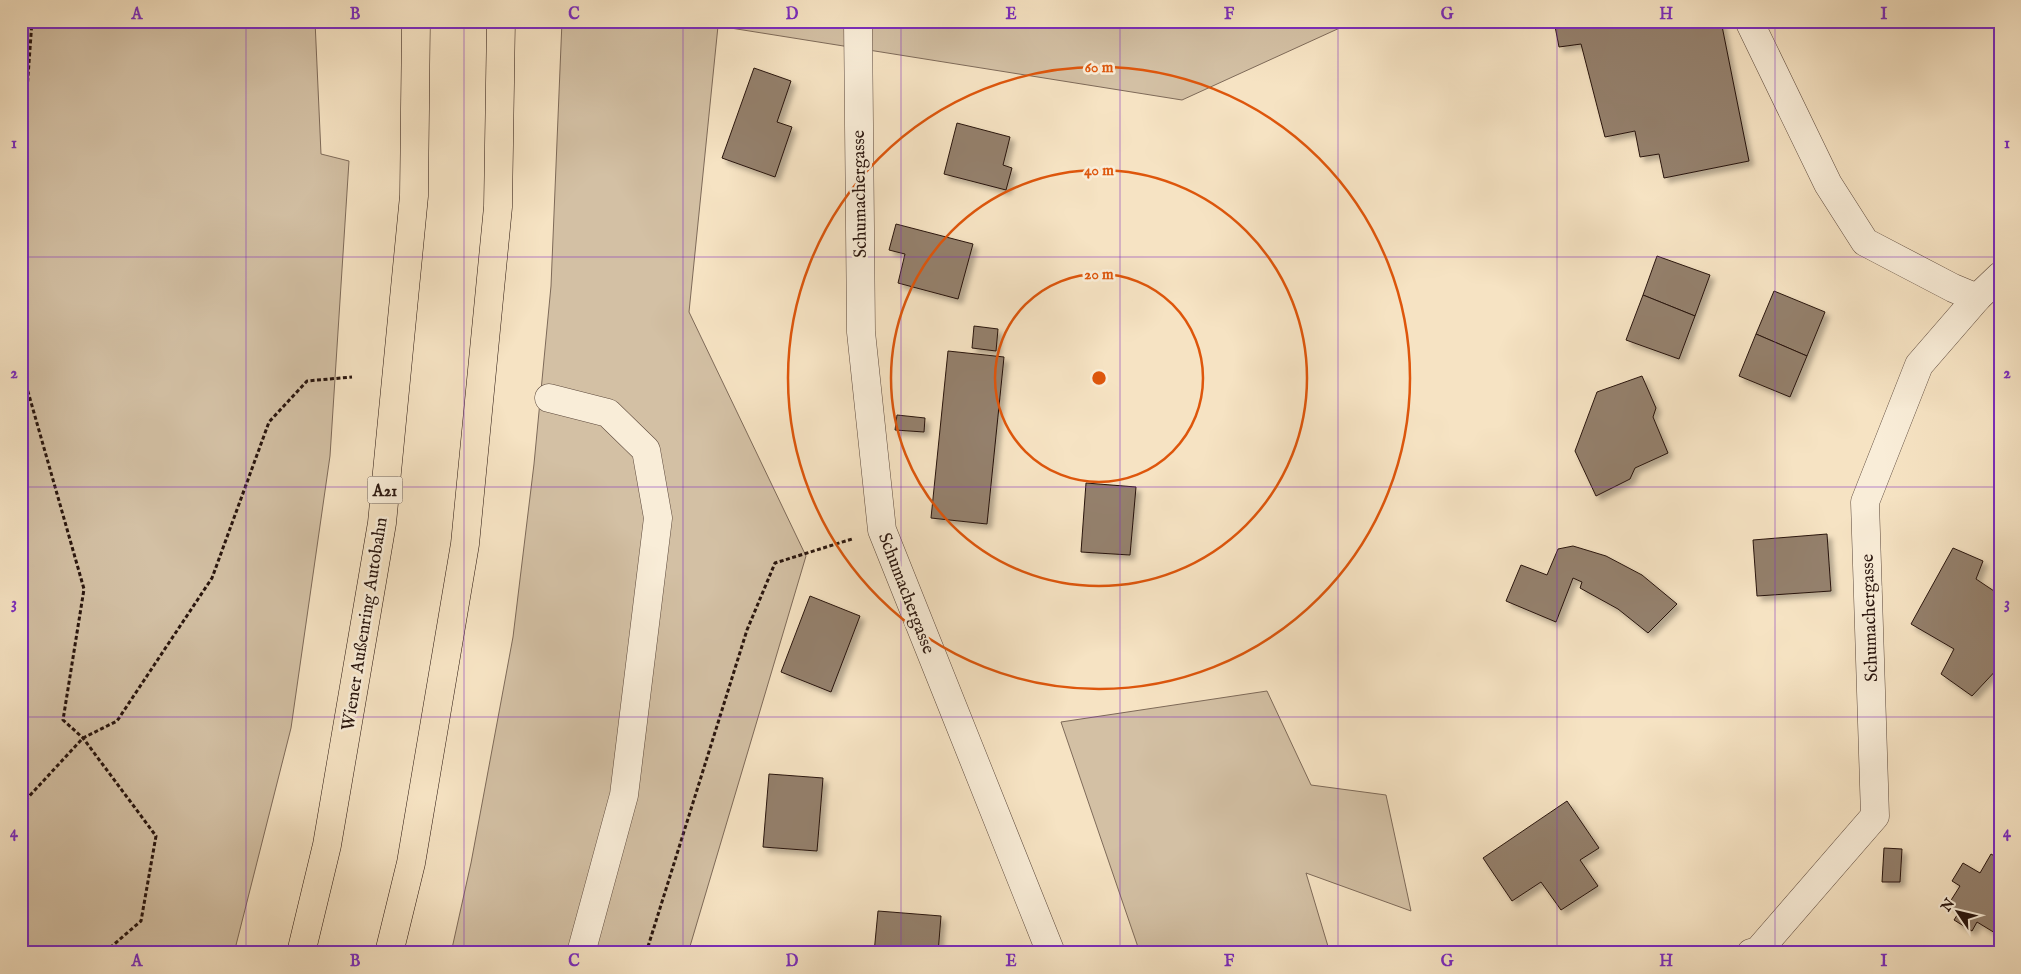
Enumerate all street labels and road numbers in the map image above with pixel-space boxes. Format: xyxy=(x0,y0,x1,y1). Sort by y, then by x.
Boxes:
street label: Schumachergasse xyxy=(848,130,873,258)
road number: A21 xyxy=(368,476,402,504)
street label: Wiener Außenring Autobahn xyxy=(337,515,394,733)
street label: Schumachergasse xyxy=(872,530,939,657)
street label: Schumachergasse xyxy=(1857,554,1884,682)

